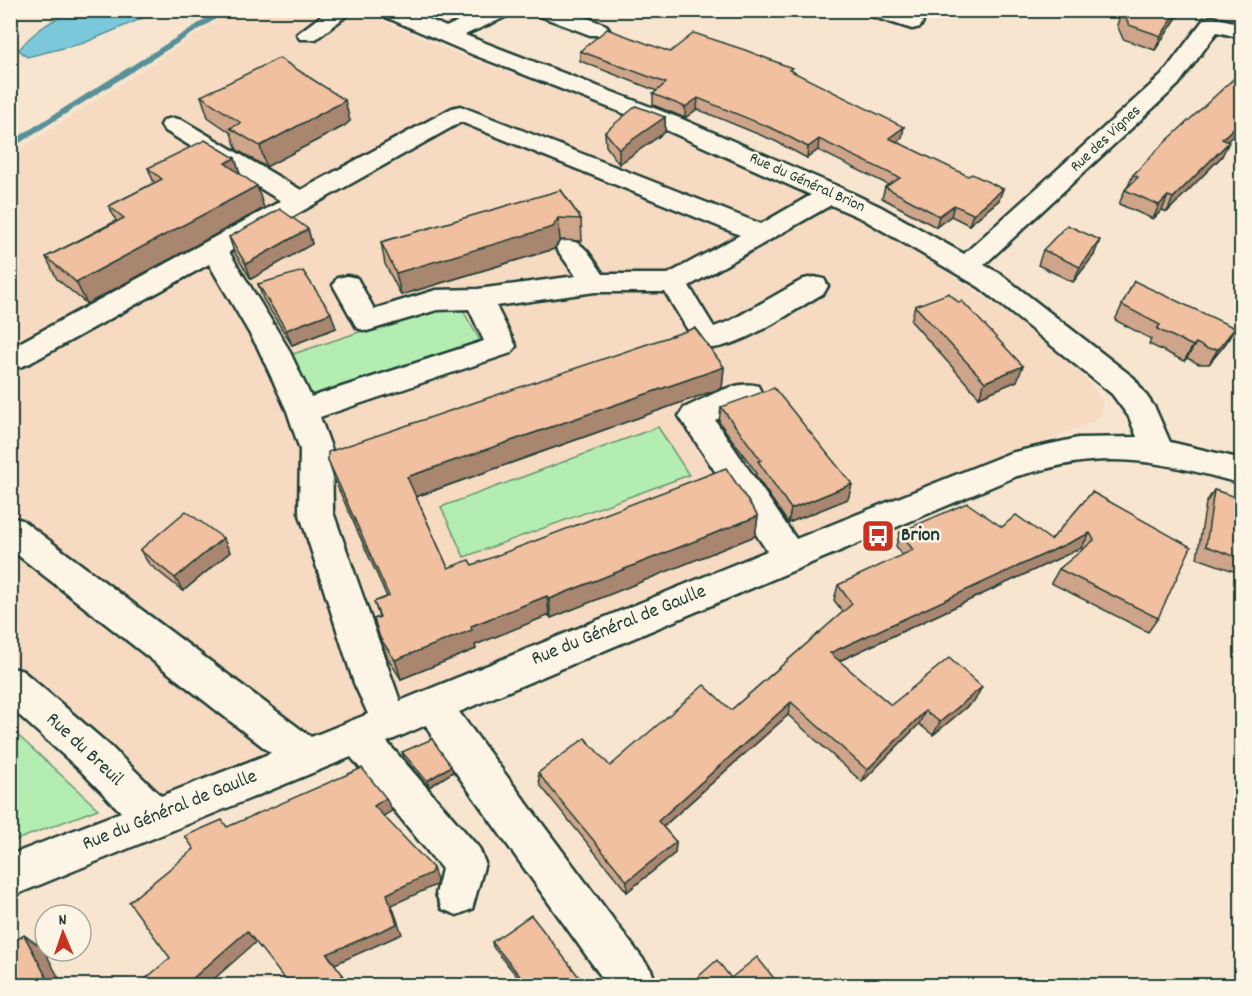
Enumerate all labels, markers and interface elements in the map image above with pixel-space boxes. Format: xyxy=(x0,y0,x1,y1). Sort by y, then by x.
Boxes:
street label: Rue des Vignes xyxy=(1066,100,1147,178)
street label: Rue du Général Brion xyxy=(745,147,869,219)
bus stop icon: Brion xyxy=(860,518,896,554)
place label: Brion xyxy=(901,522,940,550)
street label: Rue du Général de Gaulle xyxy=(527,578,711,674)
street label: Rue du Breuil xyxy=(39,707,129,793)
street label: Rue du Général de Gaulle xyxy=(78,763,262,859)
north arrow xyxy=(33,903,93,963)
text: N xyxy=(58,909,67,932)

